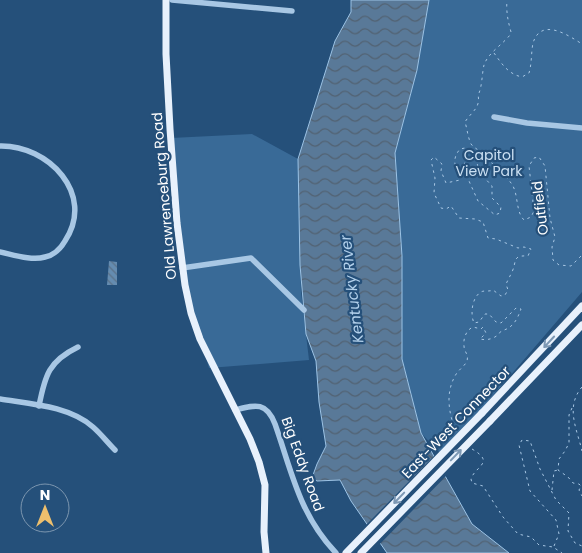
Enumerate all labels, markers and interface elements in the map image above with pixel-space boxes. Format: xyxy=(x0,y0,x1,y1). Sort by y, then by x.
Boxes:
street label: Old Lawrenceburg Road xyxy=(147,111,181,281)
park label: Capitol View Park xyxy=(456,145,523,181)
street label: Outfield xyxy=(527,180,553,236)
water label: Kentucky River xyxy=(334,233,369,344)
one-way arrow xyxy=(543,336,555,349)
street label: East-West Connector xyxy=(397,361,515,483)
street label: Big Eddy Road xyxy=(277,414,329,514)
one-way arrow xyxy=(450,449,462,461)
north arrow xyxy=(20,483,70,533)
text: N xyxy=(40,485,50,505)
one-way arrow xyxy=(393,492,405,505)

